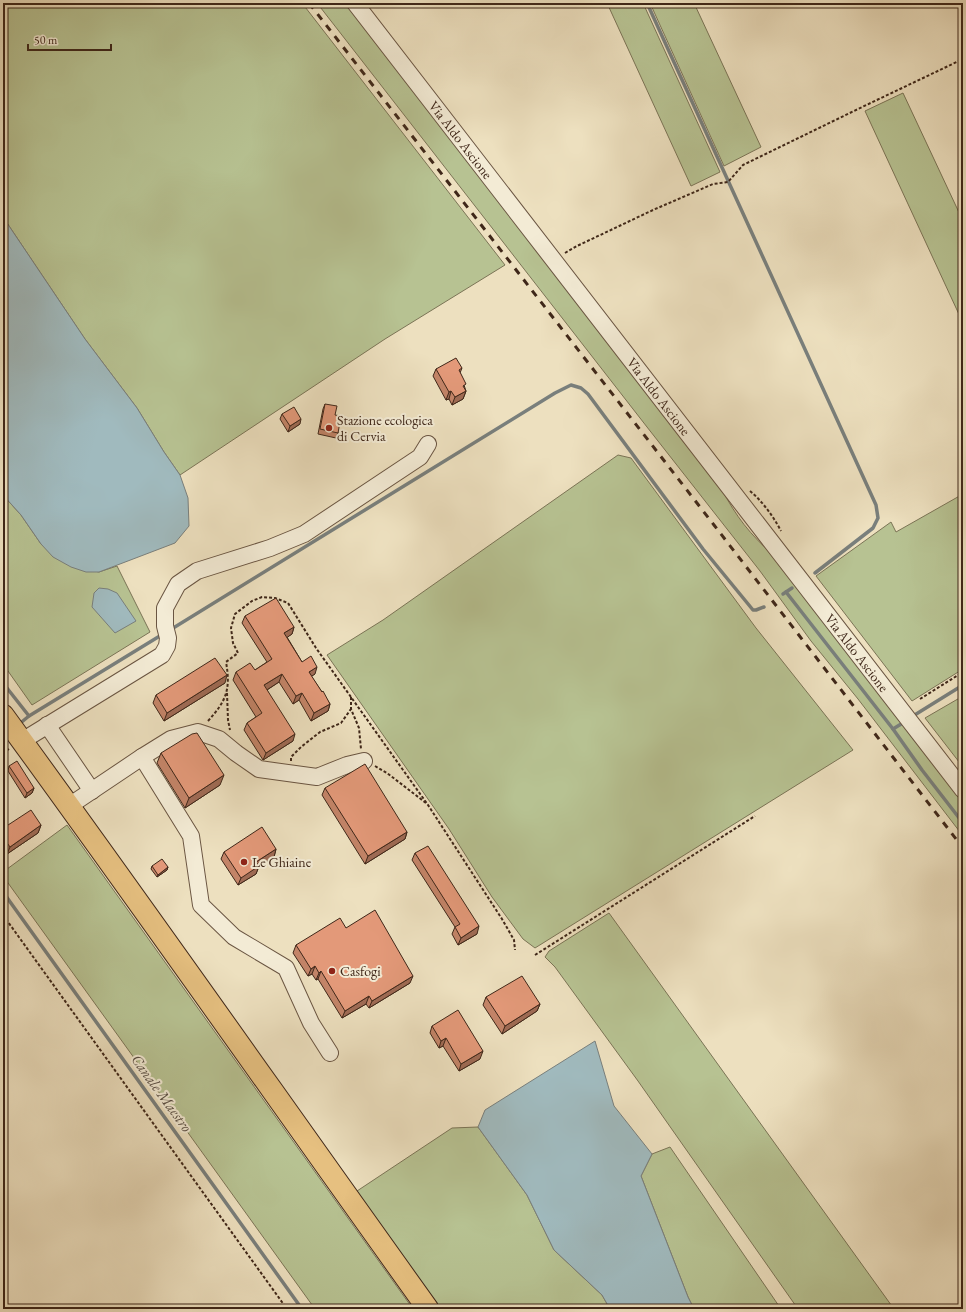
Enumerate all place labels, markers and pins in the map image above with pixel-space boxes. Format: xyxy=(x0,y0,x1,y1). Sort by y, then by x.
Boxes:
place label: Stazione ecologica di Cervia xyxy=(337,411,433,445)
marker: Stazione ecologica di Cervia xyxy=(324,423,334,433)
place label: Le Ghiaine xyxy=(252,853,312,871)
marker: Le Ghiaine xyxy=(239,857,249,867)
place label: Casfogi xyxy=(340,962,381,980)
marker: Casfogi xyxy=(327,966,337,976)

